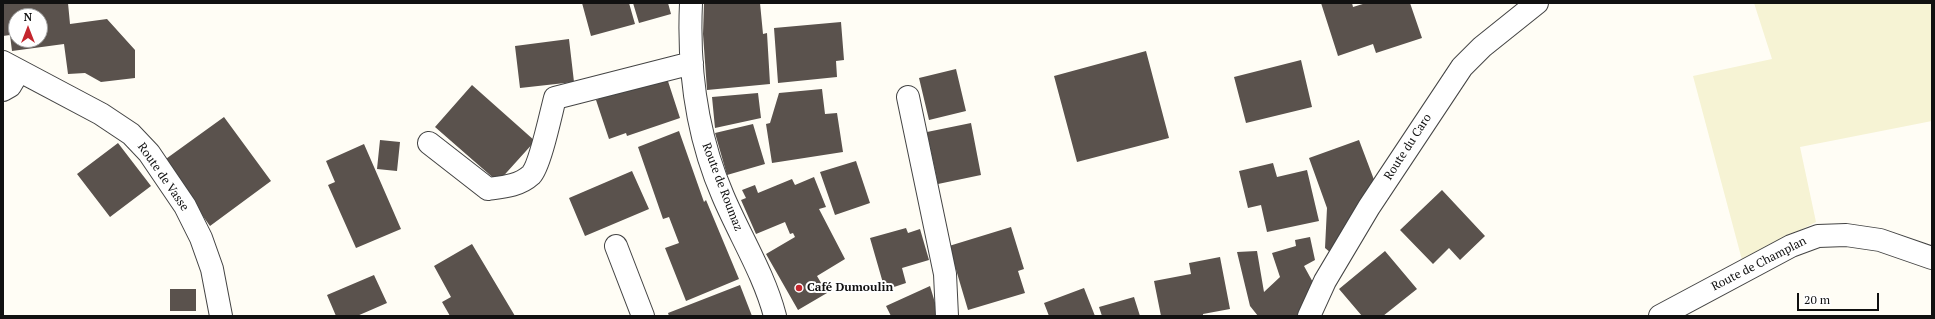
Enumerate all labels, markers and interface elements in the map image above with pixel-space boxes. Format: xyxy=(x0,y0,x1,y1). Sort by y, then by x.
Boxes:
north arrow xyxy=(8,8,48,48)
text: N xyxy=(24,10,32,24)
street label: Route du Caro xyxy=(1381,111,1435,183)
street label: Route de Vasse xyxy=(134,140,192,214)
street label: Route de Roumaz xyxy=(699,141,745,233)
street label: Route de Champlan xyxy=(1709,234,1809,294)
place label: Café Dumoulin xyxy=(807,281,893,295)
marker: Café Dumoulin xyxy=(794,283,804,293)
scale bar xyxy=(1799,285,1881,311)
text: 20 m xyxy=(1804,292,1830,307)

